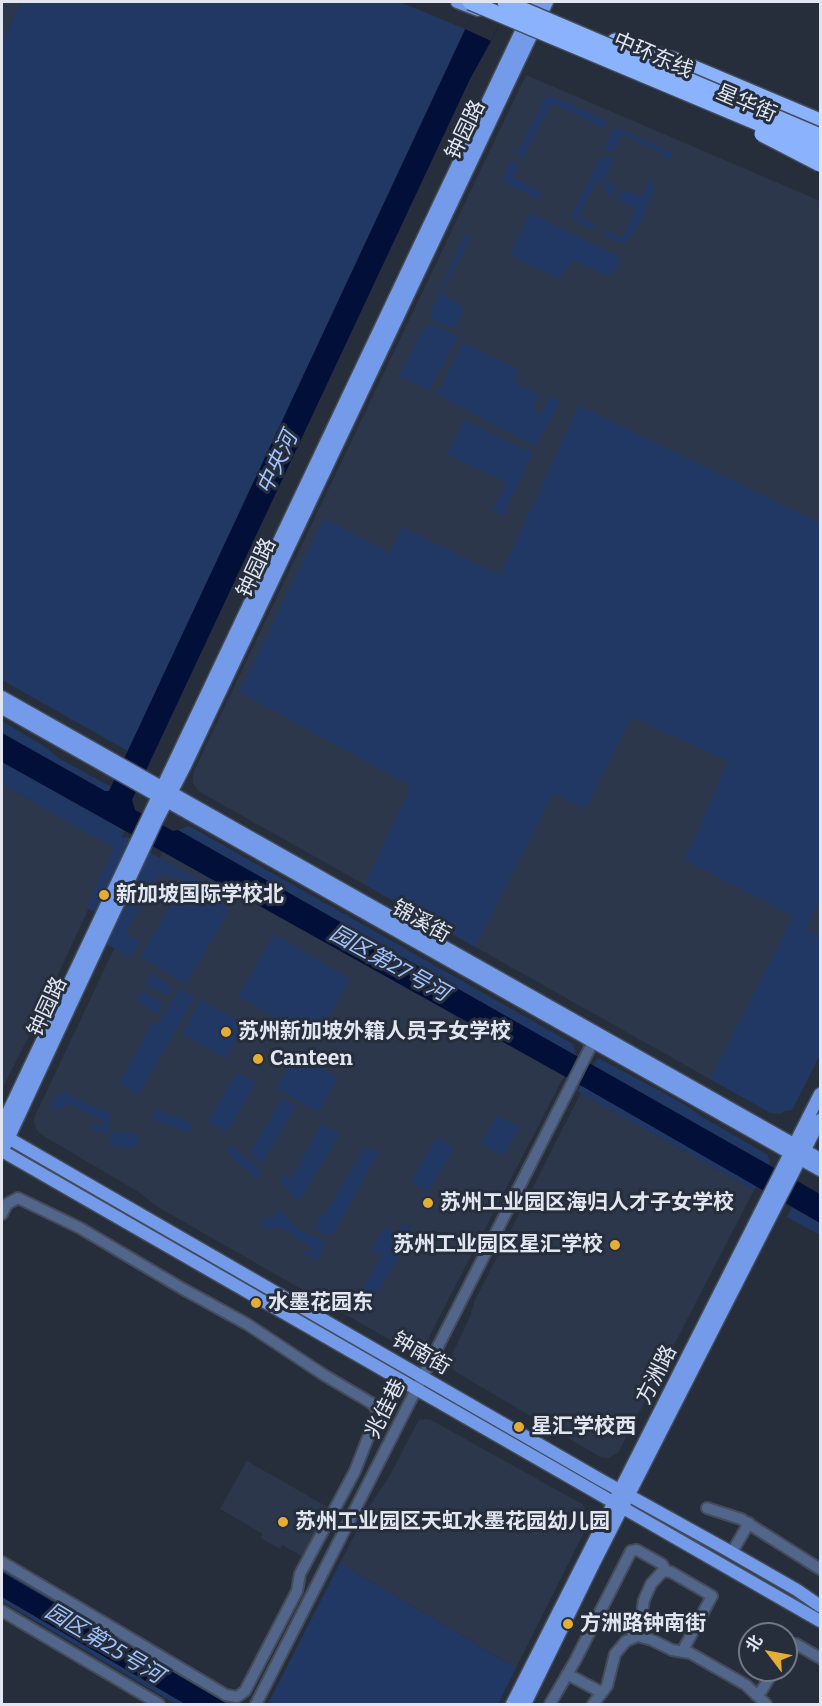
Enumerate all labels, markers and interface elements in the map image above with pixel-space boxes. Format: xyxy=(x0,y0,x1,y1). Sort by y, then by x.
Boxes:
street label: 中环东线 xyxy=(609,28,697,84)
street label: 星华街 xyxy=(712,80,780,128)
street label: 钟园路 xyxy=(441,96,491,164)
water label: 中央河 xyxy=(252,428,304,498)
street label: 钟园路 xyxy=(232,534,282,602)
place label: 新加坡国际学校北 xyxy=(116,882,284,908)
marker: 新加坡国际学校北 xyxy=(97,888,111,902)
street label: 锦溪街 xyxy=(387,896,455,948)
water label: 园区第27号河 xyxy=(325,920,453,1008)
street label: 钟园路 xyxy=(23,973,73,1041)
place label: 苏州新加坡外籍人员子女学校 xyxy=(238,1019,511,1045)
marker: 苏州新加坡外籍人员子女学校 xyxy=(219,1025,233,1039)
place label: Canteen xyxy=(270,1046,353,1072)
marker: Canteen xyxy=(251,1052,265,1066)
place label: 苏州工业园区海归人才子女学校 xyxy=(440,1190,734,1216)
marker: 苏州工业园区海归人才子女学校 xyxy=(421,1196,435,1210)
place label: 苏州工业园区星汇学校 xyxy=(393,1232,603,1258)
marker: 苏州工业园区星汇学校 xyxy=(608,1238,622,1252)
place label: 水墨花园东 xyxy=(268,1290,373,1316)
marker: 水墨花园东 xyxy=(249,1296,263,1310)
street label: 钟南街 xyxy=(387,1327,455,1381)
street label: 方洲路 xyxy=(631,1341,683,1409)
street label: 兆佳巷 xyxy=(360,1375,412,1443)
place label: 星汇学校西 xyxy=(531,1414,636,1440)
marker: 星汇学校西 xyxy=(512,1420,526,1434)
place label: 苏州工业园区天虹水墨花园幼儿园 xyxy=(295,1509,610,1535)
marker: 苏州工业园区天虹水墨花园幼儿园 xyxy=(276,1515,290,1529)
water label: 园区第25号河 xyxy=(40,1598,168,1690)
place label: 方洲路钟南街 xyxy=(580,1611,706,1637)
marker: 方洲路钟南街 xyxy=(561,1617,575,1631)
north arrow xyxy=(738,1622,798,1682)
text: 北 xyxy=(742,1631,766,1655)

